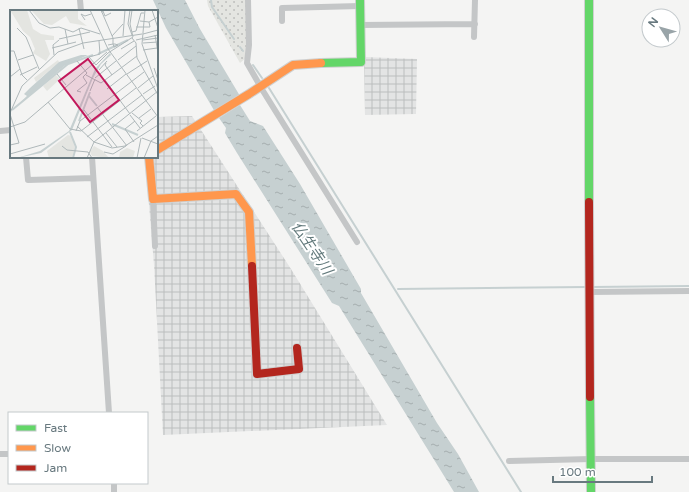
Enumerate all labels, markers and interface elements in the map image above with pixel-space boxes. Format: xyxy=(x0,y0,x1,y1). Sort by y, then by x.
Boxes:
north arrow xyxy=(641,8,681,48)
inset map xyxy=(10,10,158,158)
text: N xyxy=(646,15,661,30)
water label: 仏生寺川 xyxy=(288,218,337,280)
legend xyxy=(8,412,148,484)
text: Fast xyxy=(44,421,68,435)
text: Slow xyxy=(44,441,71,455)
scale bar xyxy=(553,458,652,484)
text: Jam xyxy=(44,461,67,475)
text: 100 m xyxy=(559,465,596,479)

